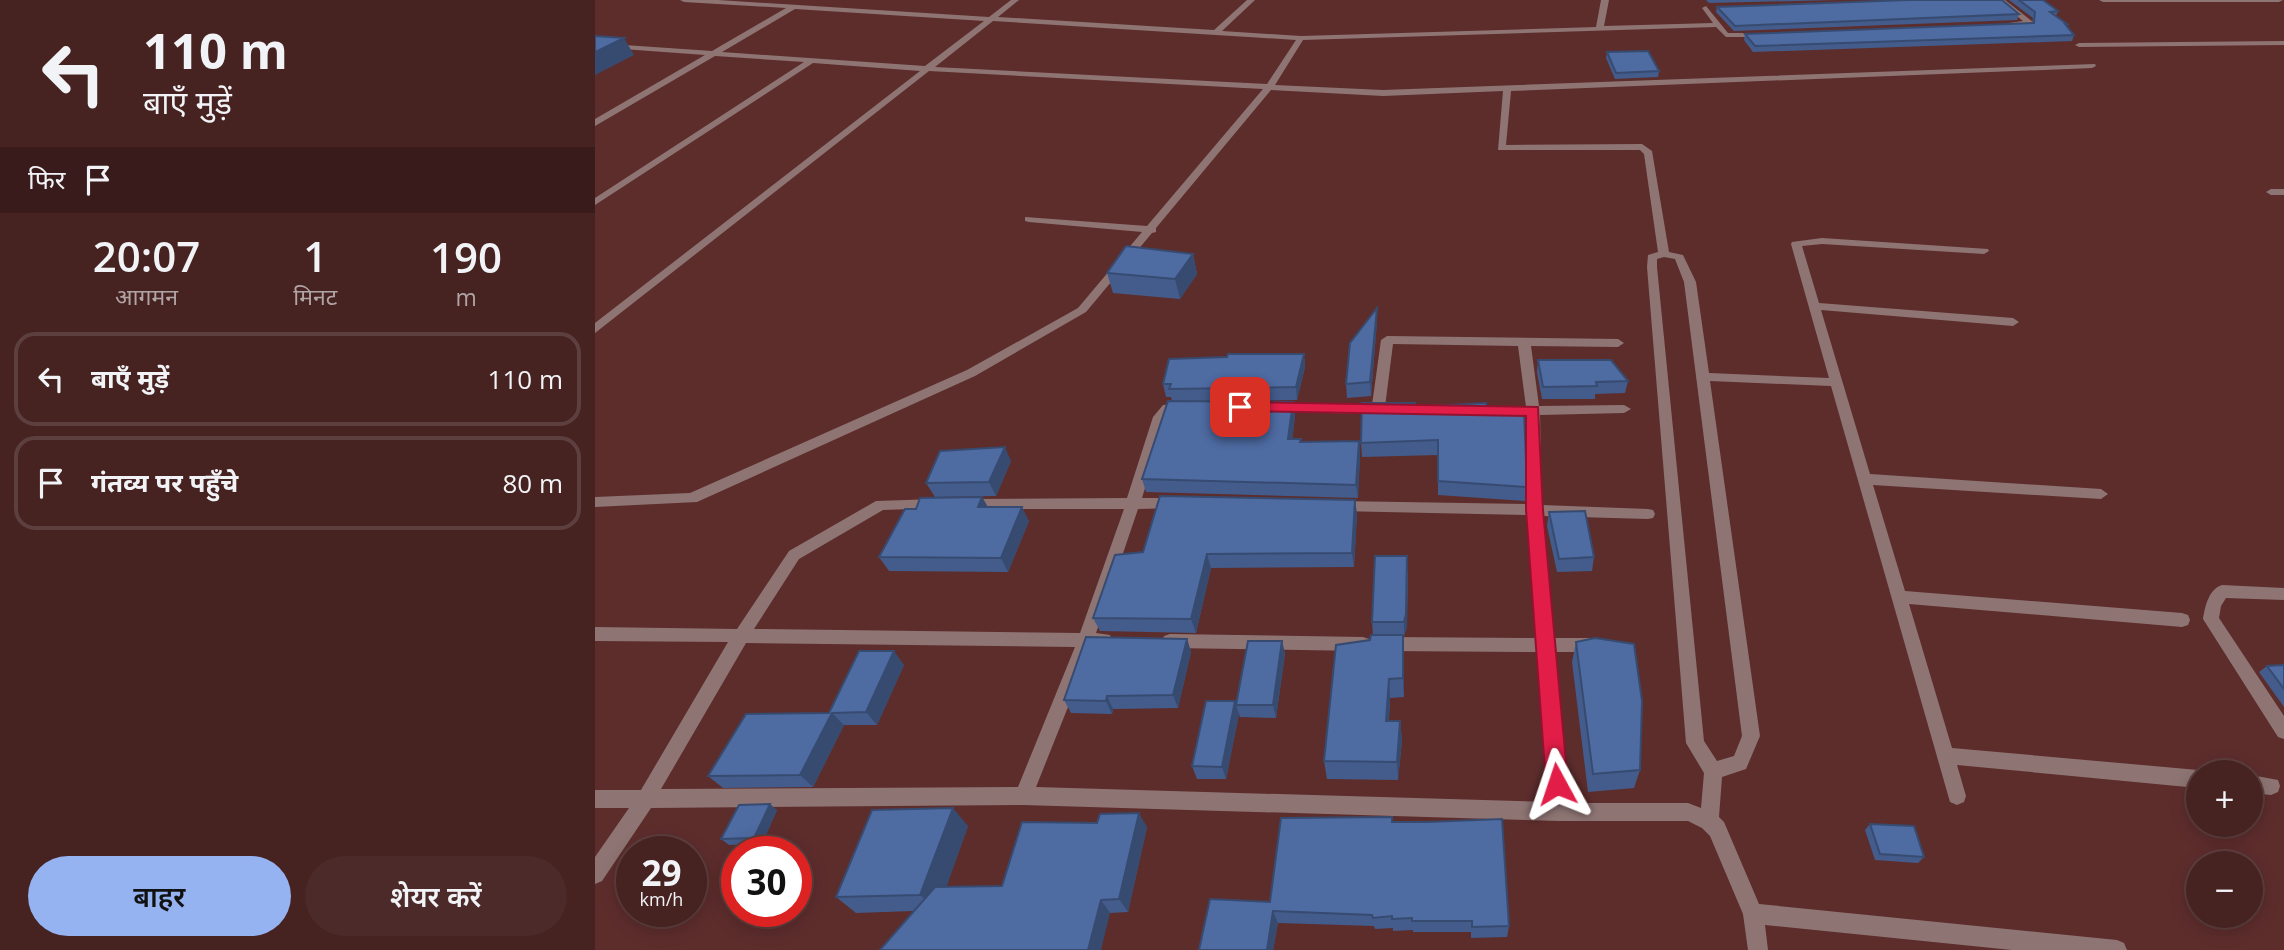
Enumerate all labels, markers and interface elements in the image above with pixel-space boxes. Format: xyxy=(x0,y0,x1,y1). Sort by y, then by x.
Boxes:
text: 110 m xyxy=(143,17,288,83)
icon: left xyxy=(28,28,119,119)
text: बाएँ मुड़ें xyxy=(143,80,232,123)
text: फिर xyxy=(28,161,65,197)
icon: arrive xyxy=(79,161,117,199)
text: 20:07 xyxy=(93,227,200,284)
text: 1 xyxy=(303,227,327,284)
text: 190 xyxy=(430,228,502,285)
text: आगमन xyxy=(115,280,178,312)
text: मिनट xyxy=(293,280,337,312)
text: m xyxy=(455,281,477,313)
icon: left xyxy=(32,360,70,398)
text: बाएँ मुड़ें xyxy=(91,360,169,396)
text: 110 m xyxy=(488,361,563,397)
pin xyxy=(1210,377,1270,437)
icon: arrive xyxy=(1221,388,1259,426)
icon: arrive xyxy=(32,464,70,502)
text: गंतव्य पर पहुँचे xyxy=(91,464,238,500)
text: 80 m xyxy=(502,465,563,501)
position arrow xyxy=(1520,747,1594,821)
map controls xyxy=(2186,760,2263,928)
button: + xyxy=(2186,760,2263,837)
speed limit sign: 30 xyxy=(721,836,812,927)
text: 29 xyxy=(641,849,682,896)
button: − xyxy=(2186,851,2263,928)
button: बाहर xyxy=(28,856,291,936)
button: शेयर करें xyxy=(305,856,567,936)
text: km/h xyxy=(640,887,683,911)

